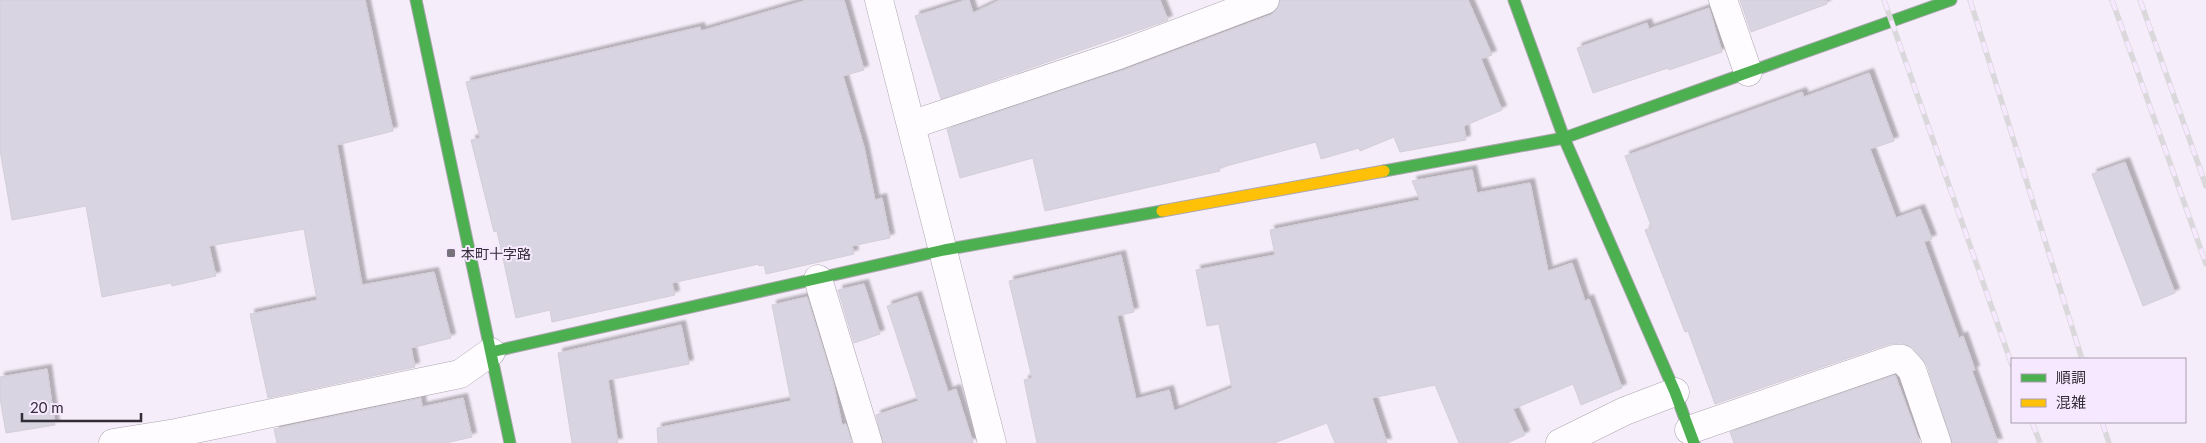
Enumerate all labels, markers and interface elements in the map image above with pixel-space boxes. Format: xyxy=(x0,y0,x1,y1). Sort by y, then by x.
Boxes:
place label: 本町十字路 xyxy=(461,245,531,262)
marker: 本町十字路 xyxy=(445,247,457,259)
legend xyxy=(2011,358,2186,423)
text: 順調 xyxy=(2056,368,2086,386)
scale bar xyxy=(22,390,141,422)
text: 混雑 xyxy=(2056,393,2086,411)
text: 20 m xyxy=(30,398,64,416)

